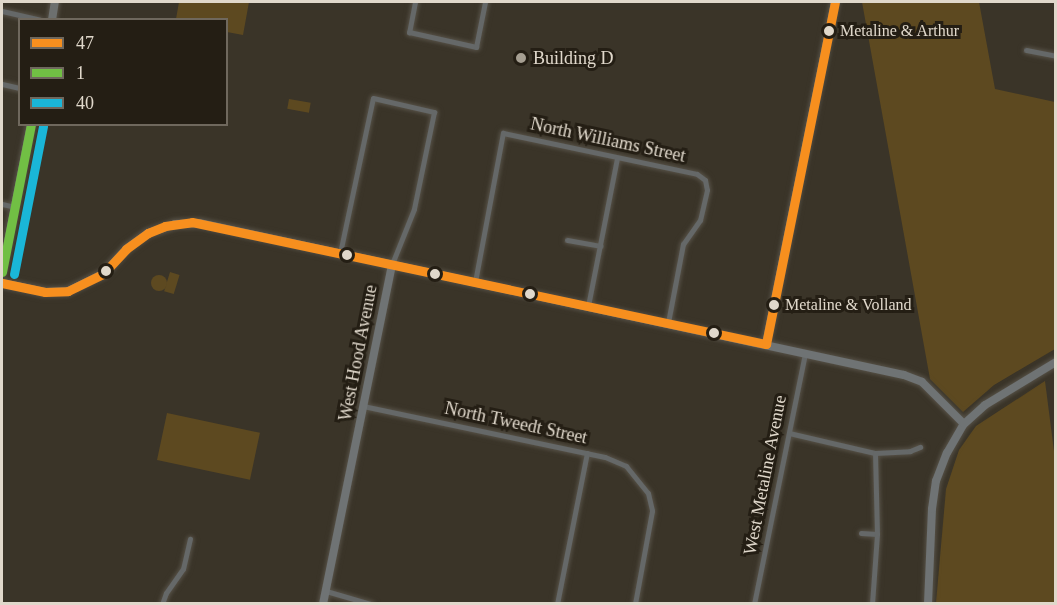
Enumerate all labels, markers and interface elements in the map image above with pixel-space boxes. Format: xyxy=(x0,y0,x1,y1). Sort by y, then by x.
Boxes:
legend xyxy=(18,18,228,126)
place label: Metaline & Arthur xyxy=(840,21,960,41)
marker: Metaline & Arthur xyxy=(823,25,835,37)
text: 47 xyxy=(76,33,94,53)
place label: Building D xyxy=(533,47,614,69)
marker: Building D xyxy=(514,51,528,65)
text: 1 xyxy=(76,63,85,83)
text: 40 xyxy=(76,93,94,113)
street label: North Williams Street xyxy=(528,113,688,167)
unlabelled marker xyxy=(341,249,353,261)
unlabelled marker xyxy=(100,265,112,277)
unlabelled marker xyxy=(429,268,441,280)
street label: West Hood Avenue xyxy=(334,283,382,423)
unlabelled marker xyxy=(524,288,536,300)
place label: Metaline & Volland xyxy=(785,295,912,315)
marker: Metaline & Volland xyxy=(768,299,780,311)
unlabelled marker xyxy=(708,327,720,339)
street label: West Metaline Avenue xyxy=(739,393,791,557)
street label: North Tweedt Street xyxy=(442,397,590,449)

